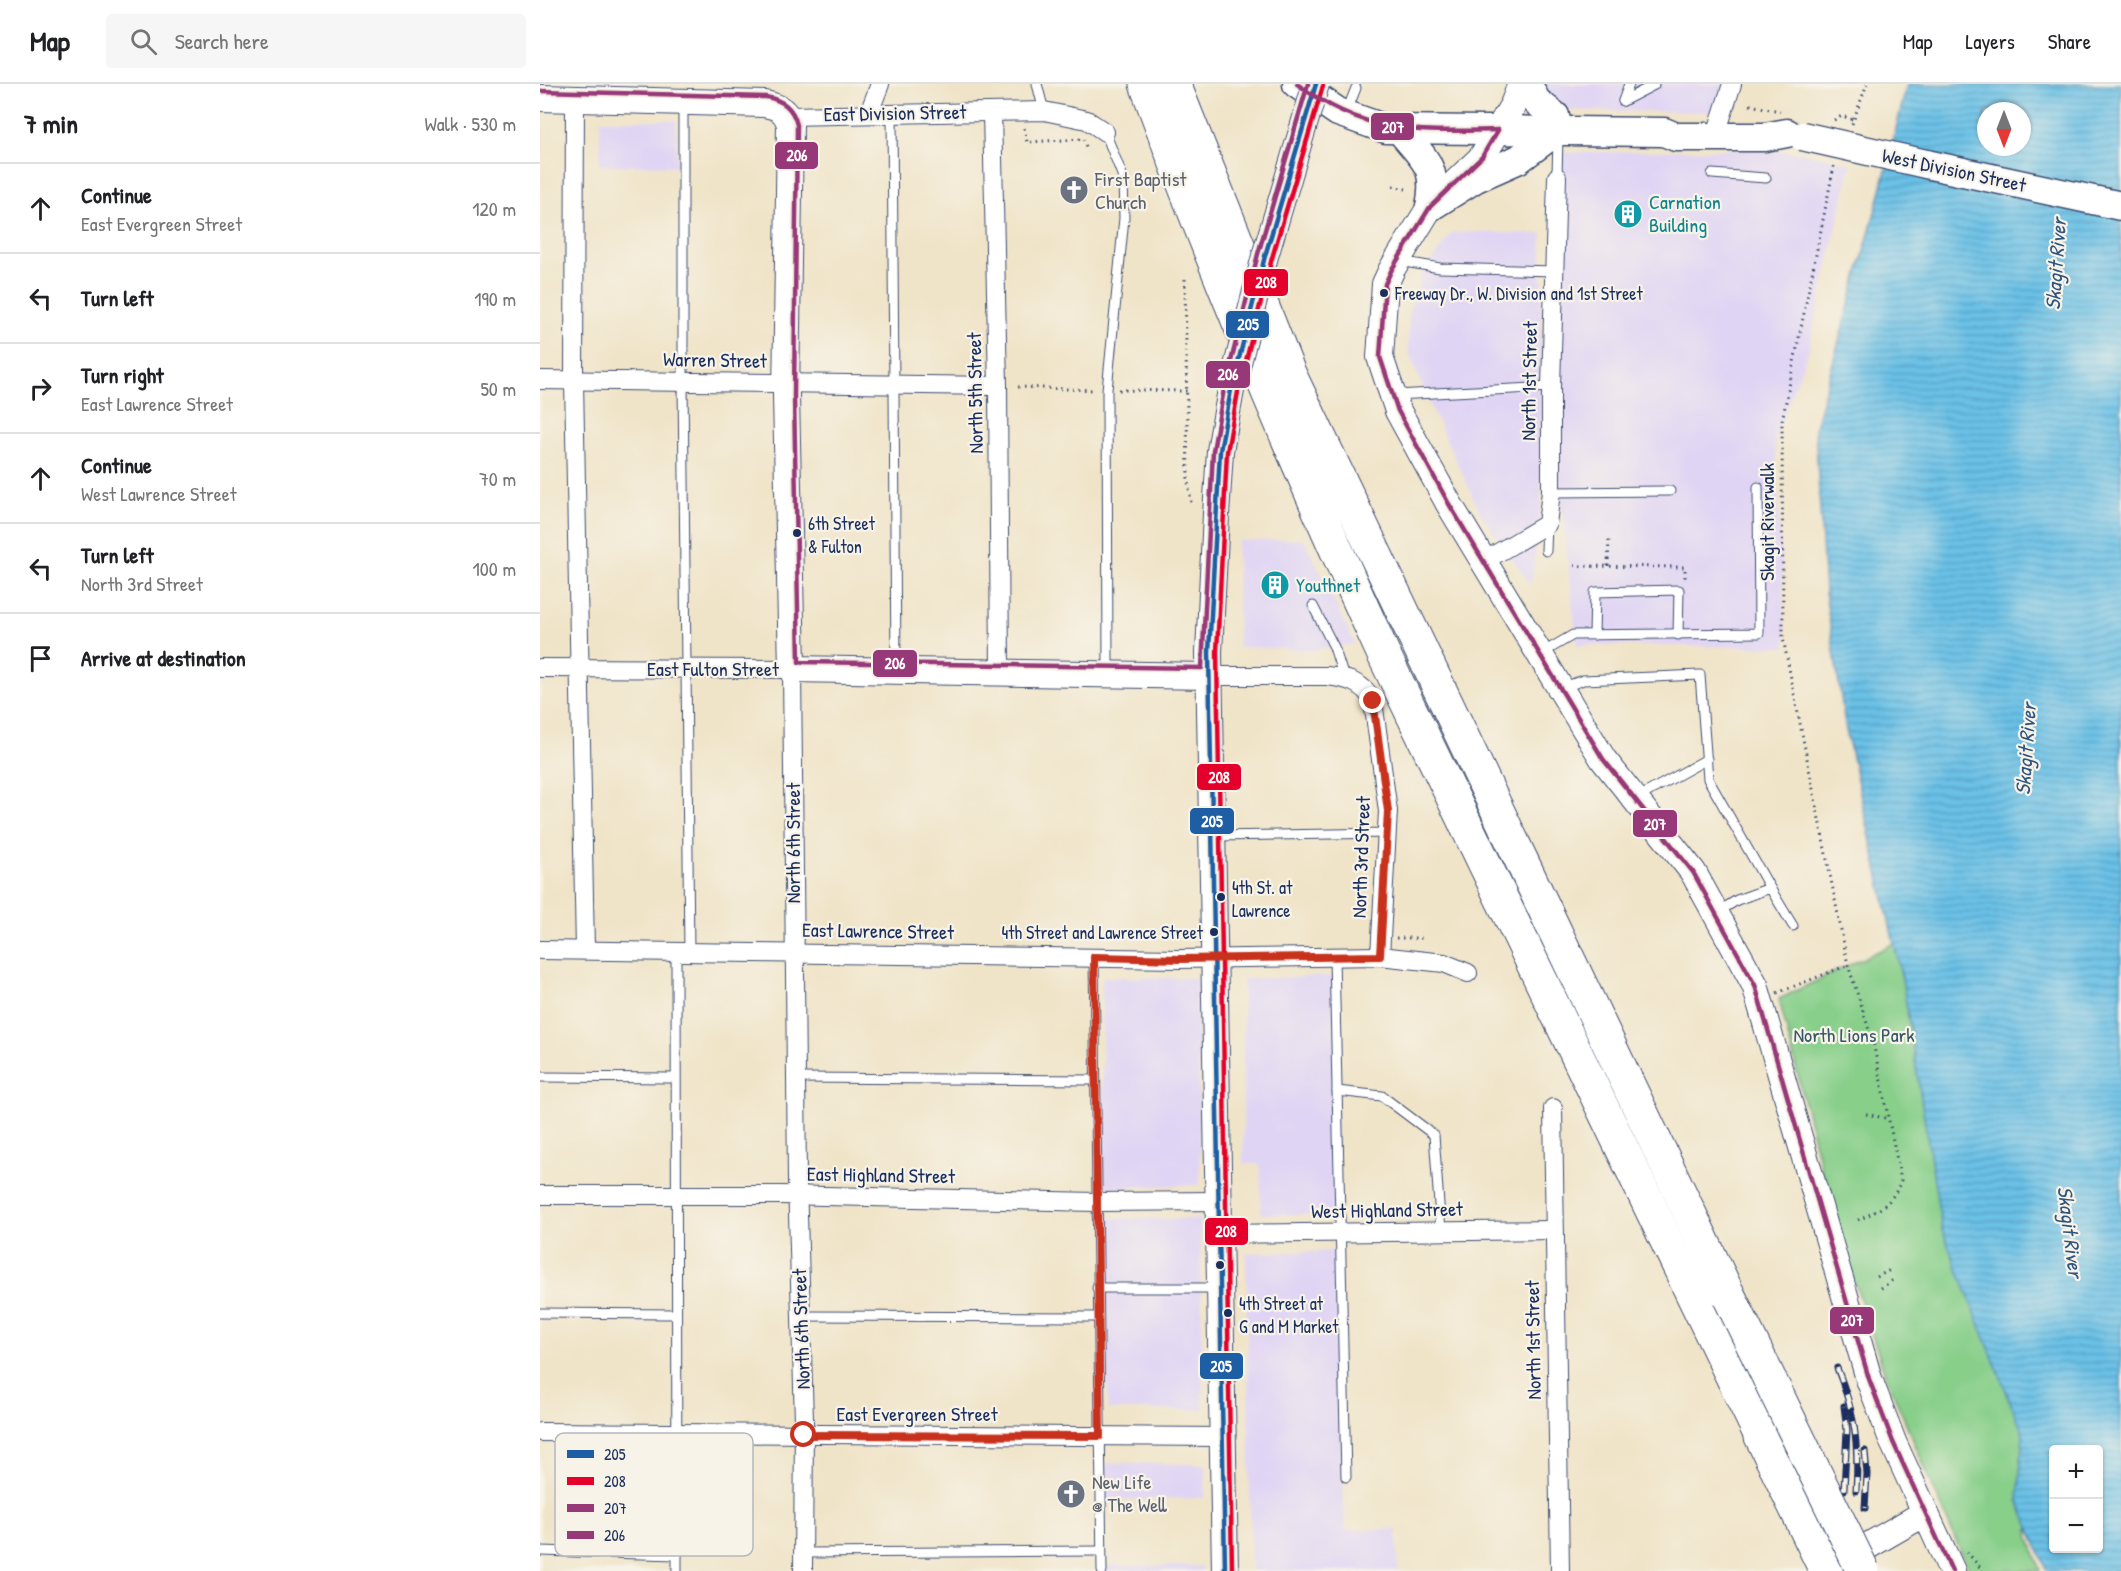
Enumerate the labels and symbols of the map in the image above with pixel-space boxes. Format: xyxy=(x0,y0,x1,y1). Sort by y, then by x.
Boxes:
street label: East Division Street xyxy=(823,98,968,127)
north arrow xyxy=(1977,102,2031,156)
line badge: 207 xyxy=(1370,112,1415,141)
text: 207 xyxy=(1382,116,1404,138)
line badge: 206 xyxy=(774,141,819,170)
street label: West Division Street xyxy=(1880,141,2030,198)
text: 206 xyxy=(786,144,808,166)
place label: First Baptist Church xyxy=(1094,165,1187,215)
church icon: First Baptist Church xyxy=(1058,174,1090,206)
place label: Carnation Building xyxy=(1649,188,1721,238)
building icon: Carnation Building xyxy=(1612,198,1644,230)
water label: Skagit River xyxy=(2038,214,2073,311)
line badge: 208 xyxy=(1243,268,1289,297)
text: 208 xyxy=(1255,271,1277,293)
place label: Freeway Dr., W. Division and 1st Street xyxy=(1394,281,1644,306)
marker: Freeway Dr., W. Division and 1st Street xyxy=(1378,287,1390,299)
line badge: 205 xyxy=(1225,310,1270,339)
text: 205 xyxy=(1237,313,1259,335)
street label: North 1st Street xyxy=(1514,320,1543,441)
street label: North 5th Street xyxy=(960,331,989,454)
street label: Warren Street xyxy=(663,345,768,374)
line badge: 206 xyxy=(1205,360,1251,389)
text: 206 xyxy=(1217,363,1239,385)
street label: Skagit Riverwalk xyxy=(1753,463,1780,581)
place label: 6th Street & Fulton xyxy=(808,511,876,559)
marker: 6th Street & Fulton xyxy=(791,527,803,539)
building icon: Youthnet xyxy=(1259,569,1291,601)
place label: Youthnet xyxy=(1296,571,1361,598)
line badge: 206 xyxy=(872,649,918,678)
text: 206 xyxy=(884,652,906,674)
street label: East Fulton Street xyxy=(647,655,780,682)
route end xyxy=(1359,687,1385,713)
water label: Skagit River xyxy=(2008,699,2043,796)
line badge: 208 xyxy=(1196,763,1242,791)
text: 208 xyxy=(1208,766,1230,788)
street label: North 6th Street xyxy=(779,782,806,903)
street label: North 3rd Street xyxy=(1345,794,1376,918)
line badge: 205 xyxy=(1189,807,1235,835)
line badge: 207 xyxy=(1632,809,1678,838)
text: 205 xyxy=(1201,810,1223,832)
text: 207 xyxy=(1644,813,1666,835)
place label: 4th St. at Lawrence xyxy=(1232,875,1293,923)
marker: 4th St. at Lawrence xyxy=(1215,891,1227,903)
street label: East Lawrence Street xyxy=(802,916,955,945)
place label: 4th Street and Lawrence Street xyxy=(1001,920,1204,945)
marker: 4th Street and Lawrence Street xyxy=(1208,926,1220,938)
park label: North Lions Park xyxy=(1793,1021,1915,1048)
street label: East Highland Street xyxy=(807,1160,956,1189)
water label: Skagit River xyxy=(2051,1185,2091,1282)
street label: West Highland Street xyxy=(1311,1195,1464,1224)
line badge: 208 xyxy=(1204,1217,1249,1246)
text: 208 xyxy=(1215,1220,1237,1242)
unlabelled marker xyxy=(1214,1259,1226,1271)
street label: North 6th Street xyxy=(785,1267,816,1390)
street label: North 1st Street xyxy=(1518,1279,1547,1400)
place label: 4th Street at G and M Market xyxy=(1239,1291,1339,1339)
line badge: 207 xyxy=(1829,1306,1875,1335)
marker: 4th Street at G and M Market xyxy=(1222,1307,1234,1319)
text: 207 xyxy=(1841,1309,1863,1331)
line badge: 205 xyxy=(1199,1352,1244,1380)
text: 205 xyxy=(1210,1355,1232,1377)
street label: East Evergreen Street xyxy=(836,1400,999,1427)
route start xyxy=(790,1421,816,1447)
legend xyxy=(555,1433,753,1556)
text: 205 xyxy=(604,1443,626,1465)
place label: New Life @ The Well xyxy=(1092,1468,1167,1518)
text: 208 xyxy=(604,1470,626,1492)
church icon: New Life @ The Well xyxy=(1055,1478,1087,1510)
text: 207 xyxy=(604,1497,627,1519)
text: 206 xyxy=(604,1524,625,1546)

